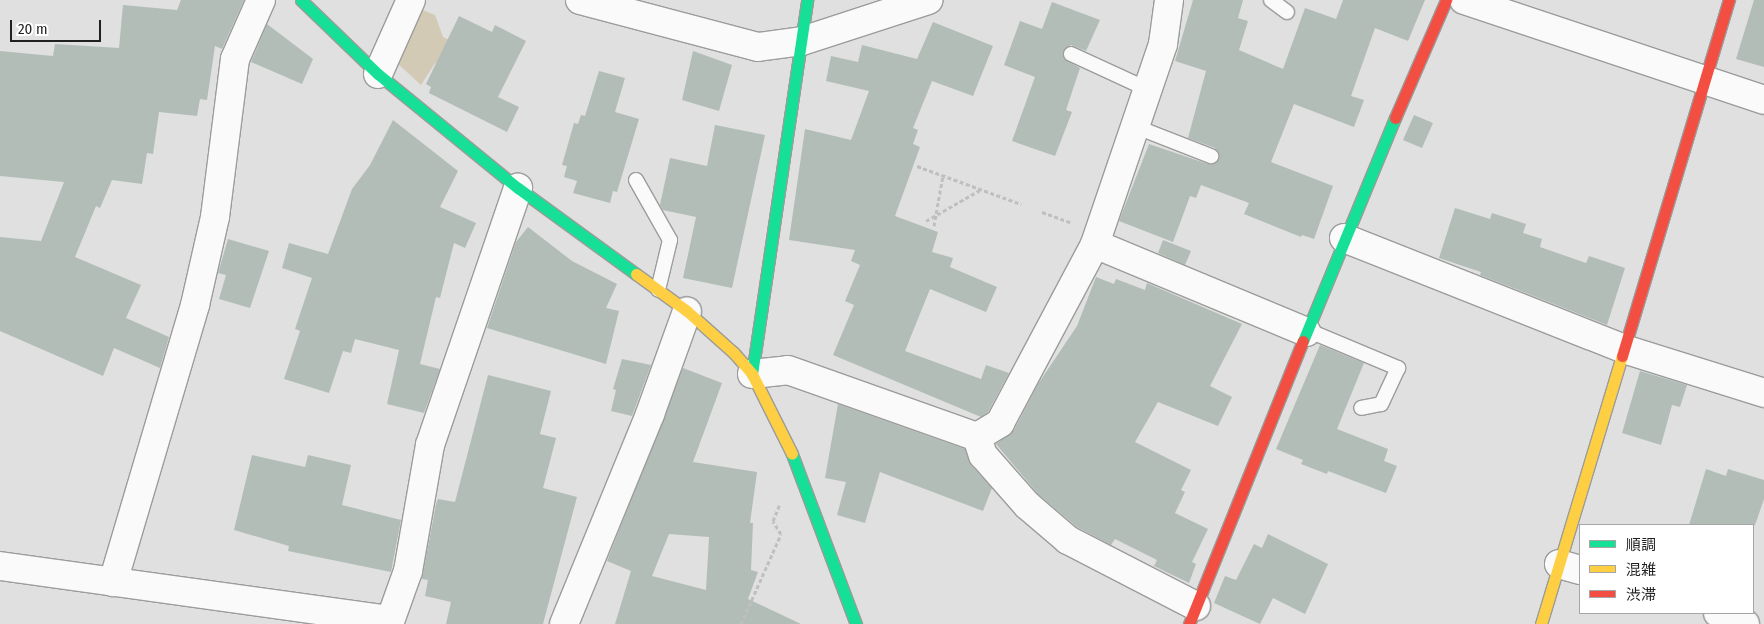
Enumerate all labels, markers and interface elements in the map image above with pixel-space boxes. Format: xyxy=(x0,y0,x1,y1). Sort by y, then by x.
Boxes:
scale bar xyxy=(12,10,104,42)
text: 20 m xyxy=(18,20,48,38)
legend xyxy=(1579,524,1754,614)
text: 順調 xyxy=(1626,536,1656,554)
text: 混雑 xyxy=(1626,561,1656,579)
text: 渋滞 xyxy=(1626,586,1656,604)

